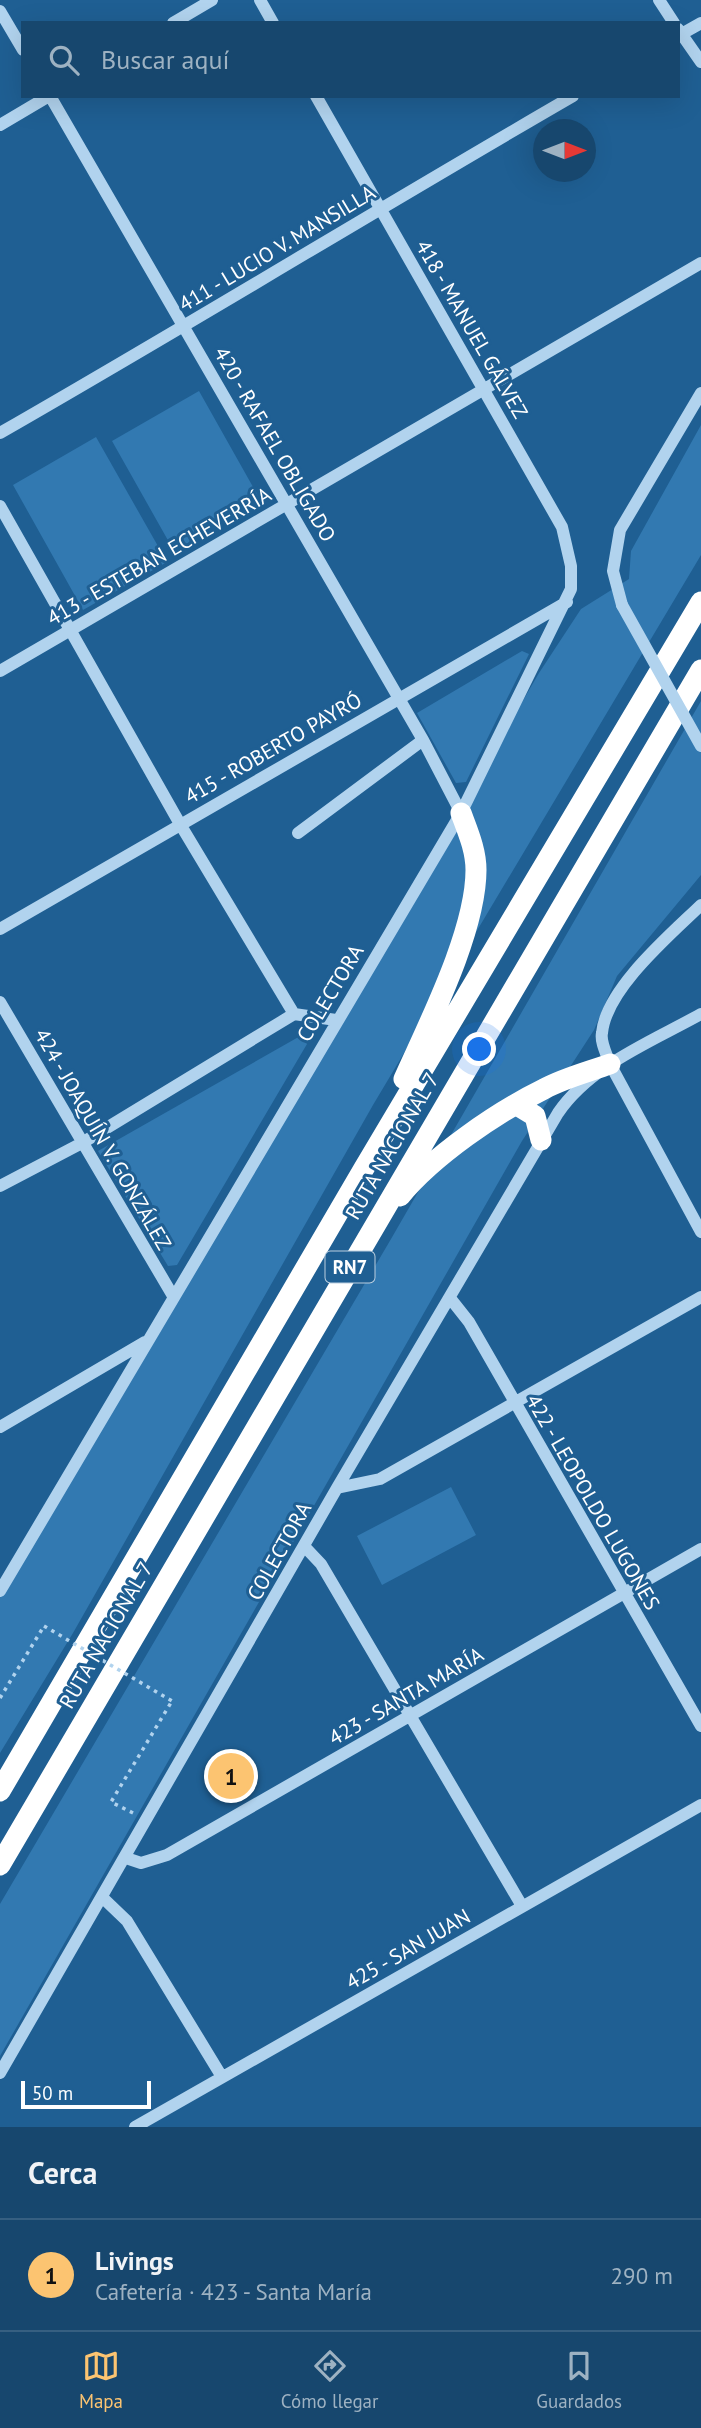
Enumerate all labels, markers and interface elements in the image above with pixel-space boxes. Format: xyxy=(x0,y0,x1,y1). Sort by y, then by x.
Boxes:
search box xyxy=(21,21,680,98)
icon: search xyxy=(45,41,83,79)
text: Buscar aquí xyxy=(101,43,229,76)
north arrow xyxy=(533,119,596,182)
street label: 411 - LUCIO V. MANSILLA xyxy=(174,178,381,317)
street label: 418 - MANUEL GÁLVEZ xyxy=(410,235,534,423)
street label: 420 - RAFAEL OBLIGADO xyxy=(208,342,342,546)
street label: 413 - ESTEBAN ECHEVERRÍA xyxy=(42,480,277,631)
street label: 415 - ROBERTO PAYRÓ xyxy=(180,686,366,810)
street label: COLECTORA xyxy=(290,939,370,1046)
street label: 424 - JOAQUÍN V. GONZÁLEZ xyxy=(28,1023,178,1255)
your location xyxy=(462,1032,496,1066)
street label: RUTA NACIONAL 7 xyxy=(339,1068,445,1224)
road number: RN7 xyxy=(326,1252,374,1282)
street label: 422 - LEOPOLDO LUGONES xyxy=(520,1389,666,1615)
street label: COLECTORA xyxy=(241,1496,317,1605)
street label: RUTA NACIONAL 7 xyxy=(53,1557,159,1713)
street label: 423 - SANTA MARÍA xyxy=(324,1640,489,1751)
pin: 1 xyxy=(208,1750,254,1802)
street label: 425 - SAN JUAN xyxy=(341,1903,475,1995)
scale bar xyxy=(21,2078,150,2110)
text: 50 m xyxy=(32,2081,73,2105)
text: Cerca xyxy=(28,2153,97,2192)
text: Livings xyxy=(95,2244,174,2277)
text: 1 xyxy=(44,2261,58,2290)
text: 290 m xyxy=(611,2261,673,2290)
text: Cafetería · 423 - Santa María xyxy=(95,2277,372,2306)
tab: Mapa xyxy=(79,2347,123,2413)
tab: Cómo llegar xyxy=(281,2347,379,2413)
tab: Guardados xyxy=(536,2347,622,2413)

